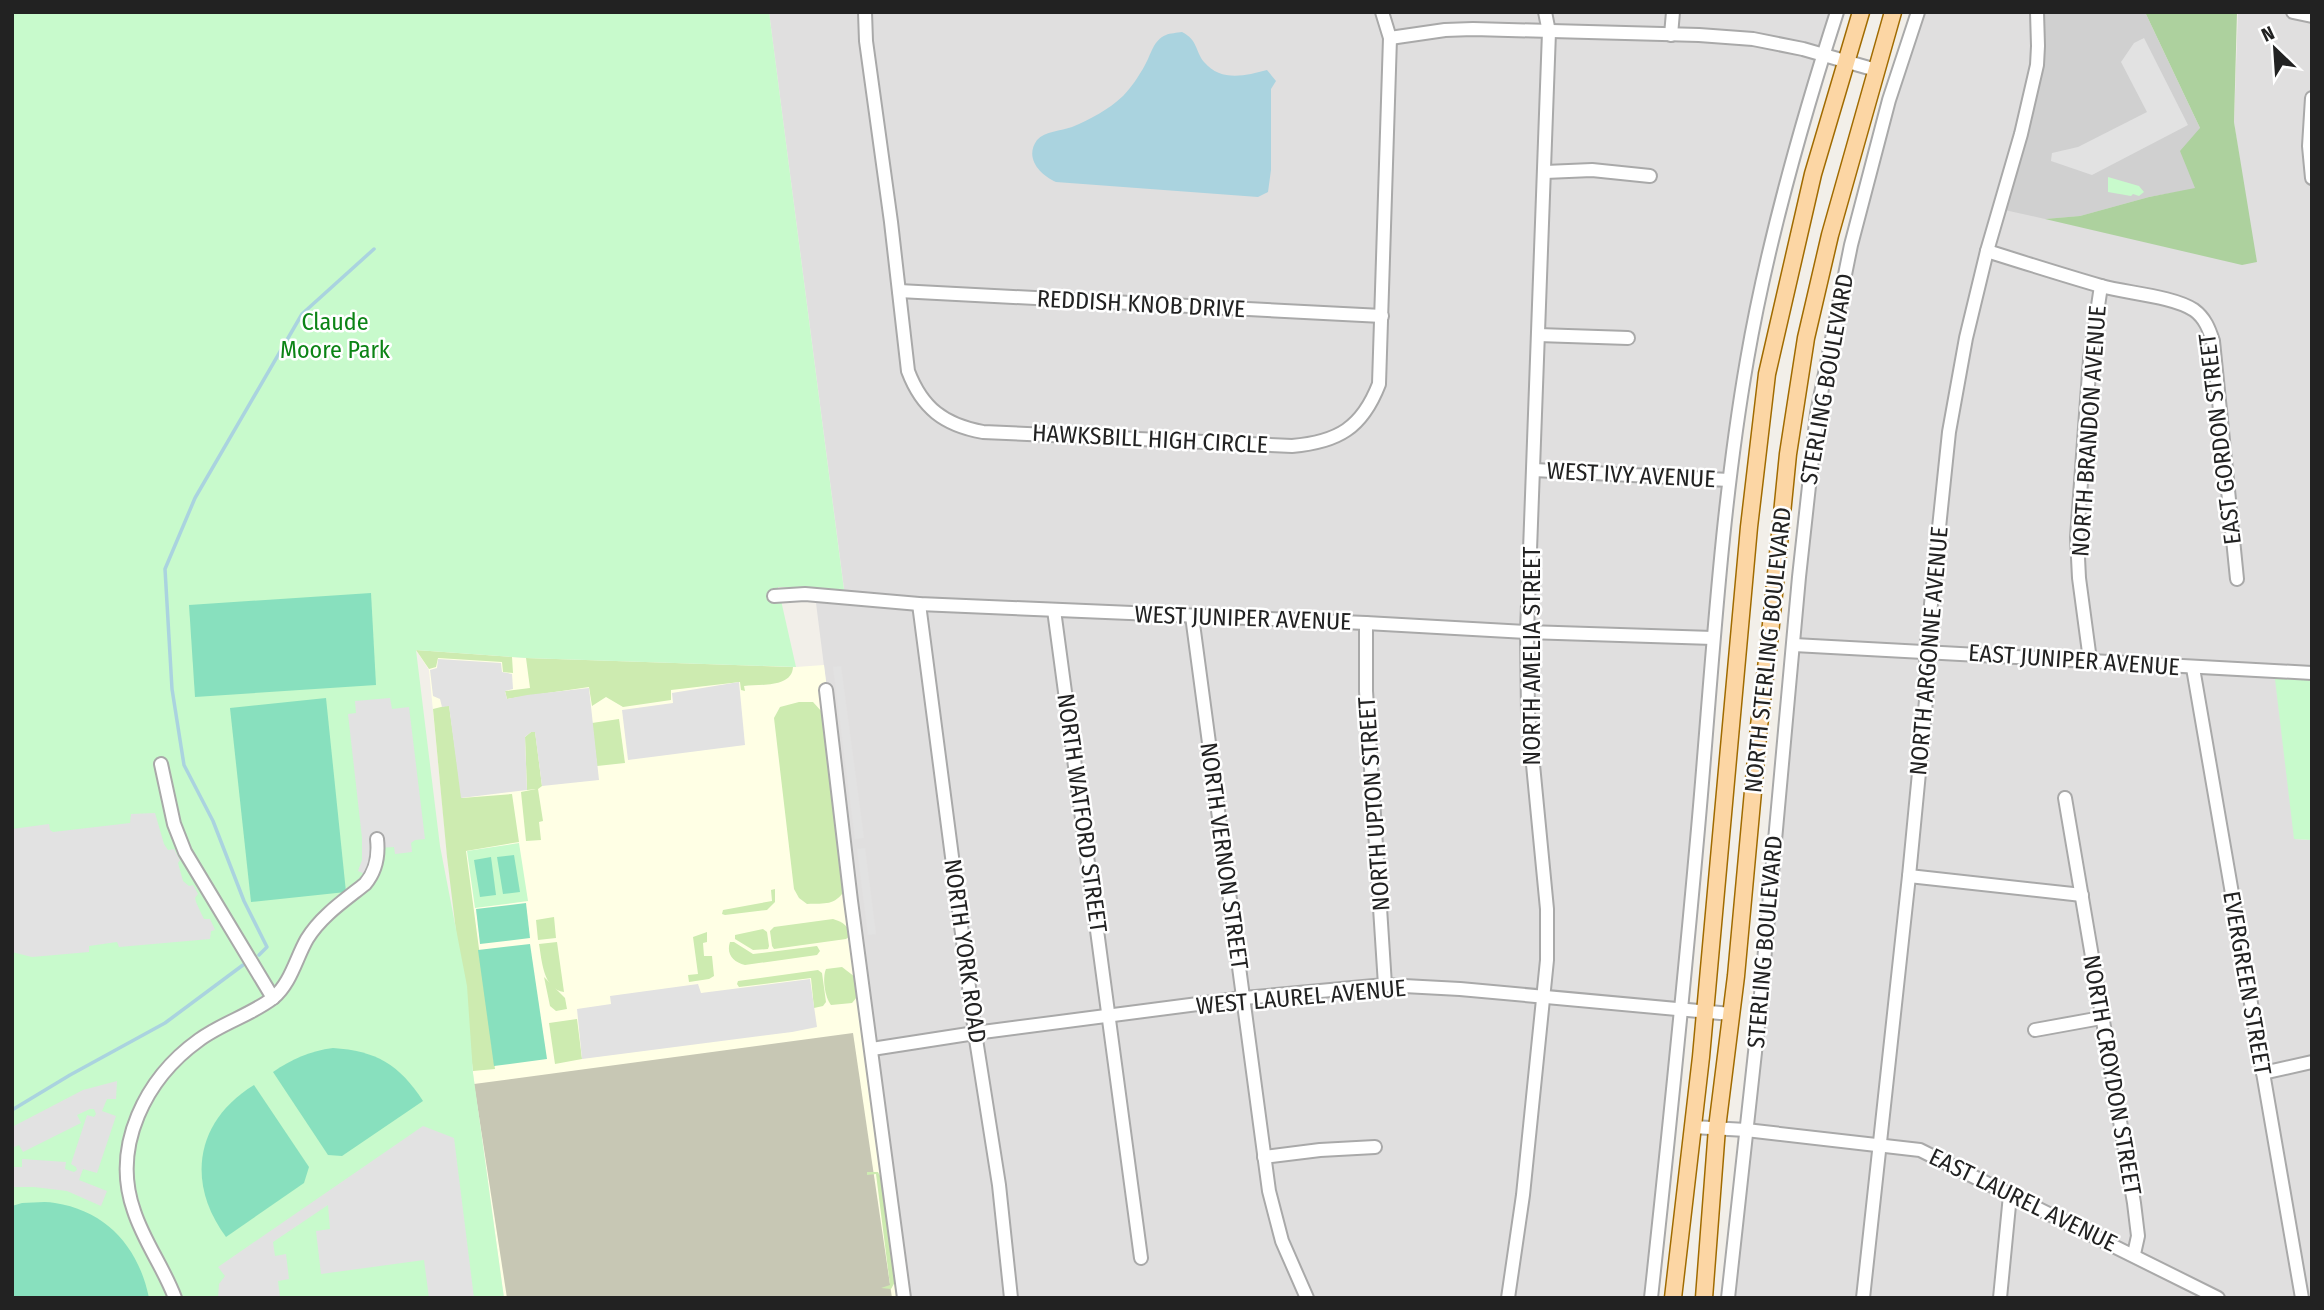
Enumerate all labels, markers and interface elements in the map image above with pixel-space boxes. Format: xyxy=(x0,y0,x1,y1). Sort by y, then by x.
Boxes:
north arrow xyxy=(2240,14,2310,84)
text: N xyxy=(2258,21,2278,47)
street label: STERLING BOULEVARD xyxy=(1795,271,1859,487)
street label: REDDISH KNOB DRIVE xyxy=(1036,285,1246,323)
street label: NORTH BRANDON AVENUE xyxy=(2066,304,2112,558)
park label: Claude Moore Park xyxy=(280,308,391,364)
street label: EAST GORDON STREET xyxy=(2193,332,2247,546)
street label: HAWKSBILL HIGH CIRCLE xyxy=(1031,419,1269,459)
street label: WEST IVY AVENUE xyxy=(1546,457,1716,493)
street label: NORTH STERLING BOULEVARD xyxy=(1739,506,1797,794)
street label: NORTH ARGONNE AVENUE xyxy=(1904,525,1954,777)
street label: NORTH AMELIA STREET xyxy=(1518,547,1546,765)
street label: WEST JUNIPER AVENUE xyxy=(1134,600,1352,636)
street label: EAST JUNIPER AVENUE xyxy=(1967,639,2181,681)
street label: NORTH WATFORD STREET xyxy=(1051,692,1113,934)
street label: NORTH UPTON STREET xyxy=(1353,696,1395,912)
street label: NORTH VERNON STREET xyxy=(1194,741,1254,971)
street label: STERLING BOULEVARD xyxy=(1742,834,1788,1050)
street label: NORTH YORK ROAD xyxy=(938,857,992,1045)
street label: EVERGREEN STREET xyxy=(2217,889,2277,1077)
street label: NORTH CROYDON STREET xyxy=(2077,953,2147,1197)
street label: WEST LAUREL AVENUE xyxy=(1195,974,1407,1020)
street label: EAST LAUREL AVENUE xyxy=(1925,1142,2121,1258)

